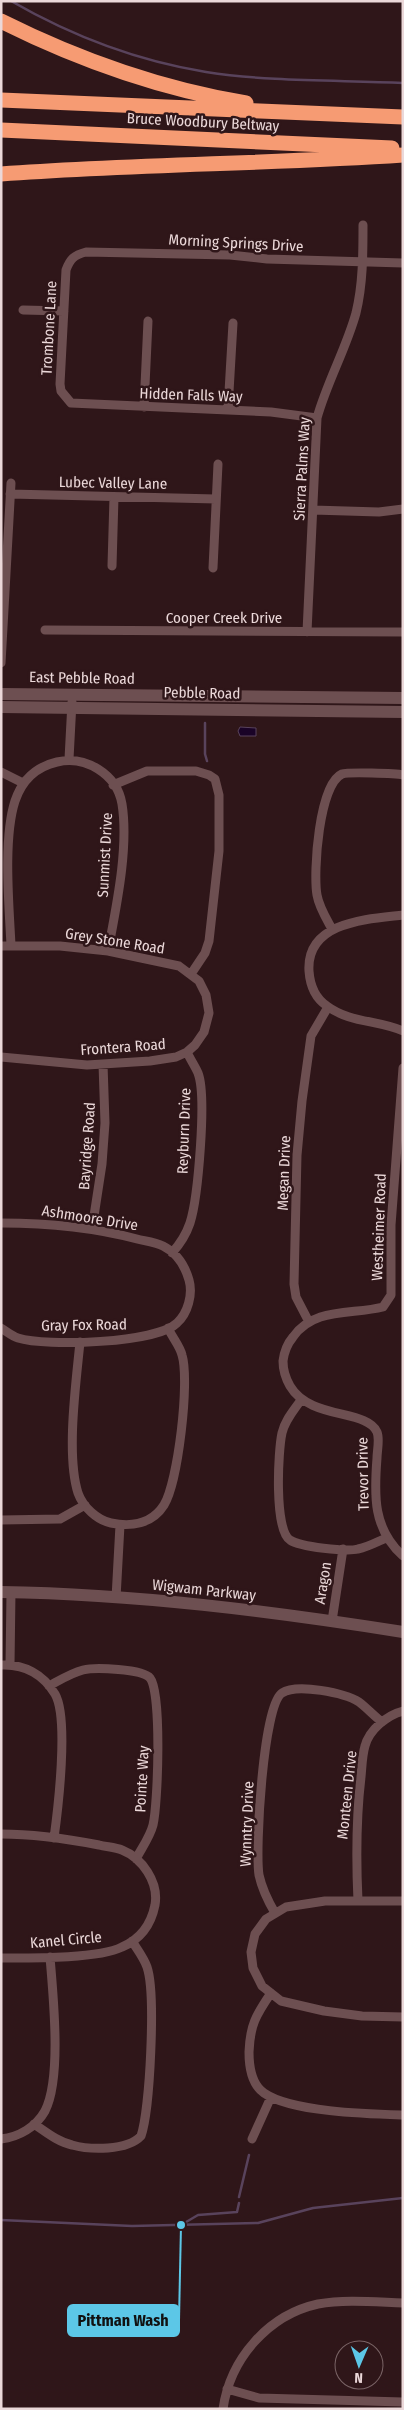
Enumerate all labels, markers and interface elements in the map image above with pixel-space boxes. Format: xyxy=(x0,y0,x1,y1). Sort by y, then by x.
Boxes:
street label: Bruce Woodbury Beltway xyxy=(126,109,280,135)
street label: Morning Springs Drive xyxy=(168,230,304,256)
street label: Trombone Lane xyxy=(38,280,60,376)
street label: Hidden Falls Way xyxy=(139,384,243,406)
street label: Sierra Palms Way xyxy=(290,416,314,521)
street label: Lubec Valley Lane xyxy=(59,473,167,493)
street label: Cooper Creek Drive xyxy=(166,609,282,627)
street label: East Pebble Road xyxy=(29,668,135,688)
street label: Pebble Road xyxy=(164,683,240,703)
street label: Sunmist Drive xyxy=(94,812,116,898)
street label: Grey Stone Road xyxy=(64,924,166,958)
street label: Frontera Road xyxy=(80,1035,166,1059)
street label: Reyburn Drive xyxy=(174,1088,194,1174)
street label: Bayridge Road xyxy=(75,1102,99,1190)
street label: Megan Drive xyxy=(274,1135,294,1211)
street label: Westheimer Road xyxy=(368,1173,390,1281)
street label: Ashmoore Drive xyxy=(41,1202,139,1234)
street label: Gray Fox Road xyxy=(41,1315,127,1335)
street label: Trevor Drive xyxy=(353,1437,373,1511)
street label: Aragon xyxy=(311,1561,335,1605)
street label: Wigwam Parkway xyxy=(151,1576,257,1604)
street label: Pointe Way xyxy=(131,1745,153,1813)
street label: Monteen Drive xyxy=(333,1750,361,1840)
street label: Wynntry Drive xyxy=(237,1781,257,1867)
street label: Kanel Circle xyxy=(29,1928,103,1952)
callout: Pittman Wash xyxy=(68,2305,179,2336)
text: Pittman Wash xyxy=(77,2311,169,2330)
north arrow xyxy=(334,2340,384,2390)
text: N xyxy=(354,2369,363,2386)

